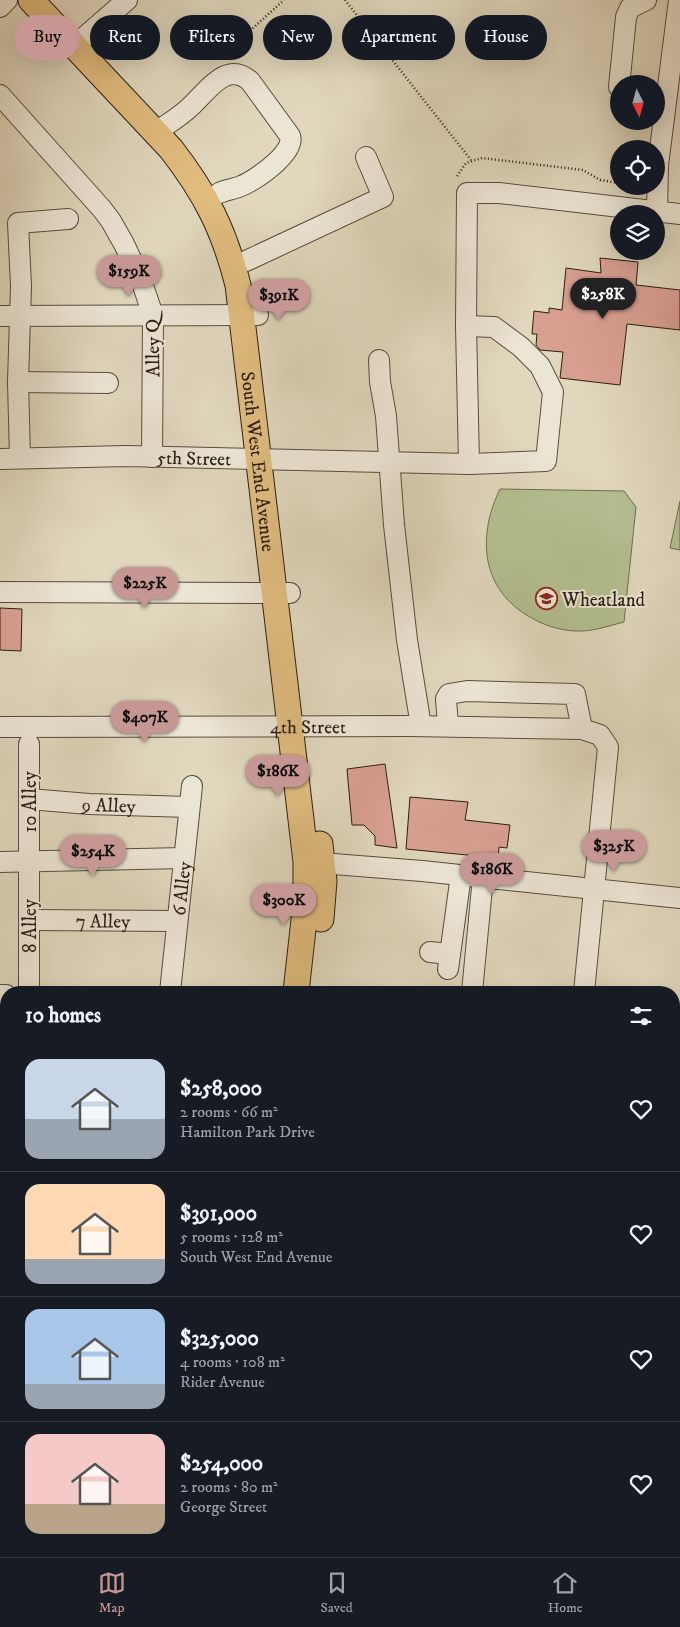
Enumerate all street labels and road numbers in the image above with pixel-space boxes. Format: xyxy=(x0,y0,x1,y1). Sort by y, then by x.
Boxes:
street label: Alley Q xyxy=(141,310,166,377)
street label: South West End Avenue xyxy=(235,370,279,553)
street label: 5th Street xyxy=(156,447,231,471)
street label: 4th Street xyxy=(270,716,346,739)
street label: 10 Alley xyxy=(19,770,42,833)
street label: 9 Alley xyxy=(80,793,137,818)
street label: 6 Alley xyxy=(168,860,197,917)
street label: 8 Alley xyxy=(19,898,42,953)
street label: 7 Alley xyxy=(76,910,131,934)

